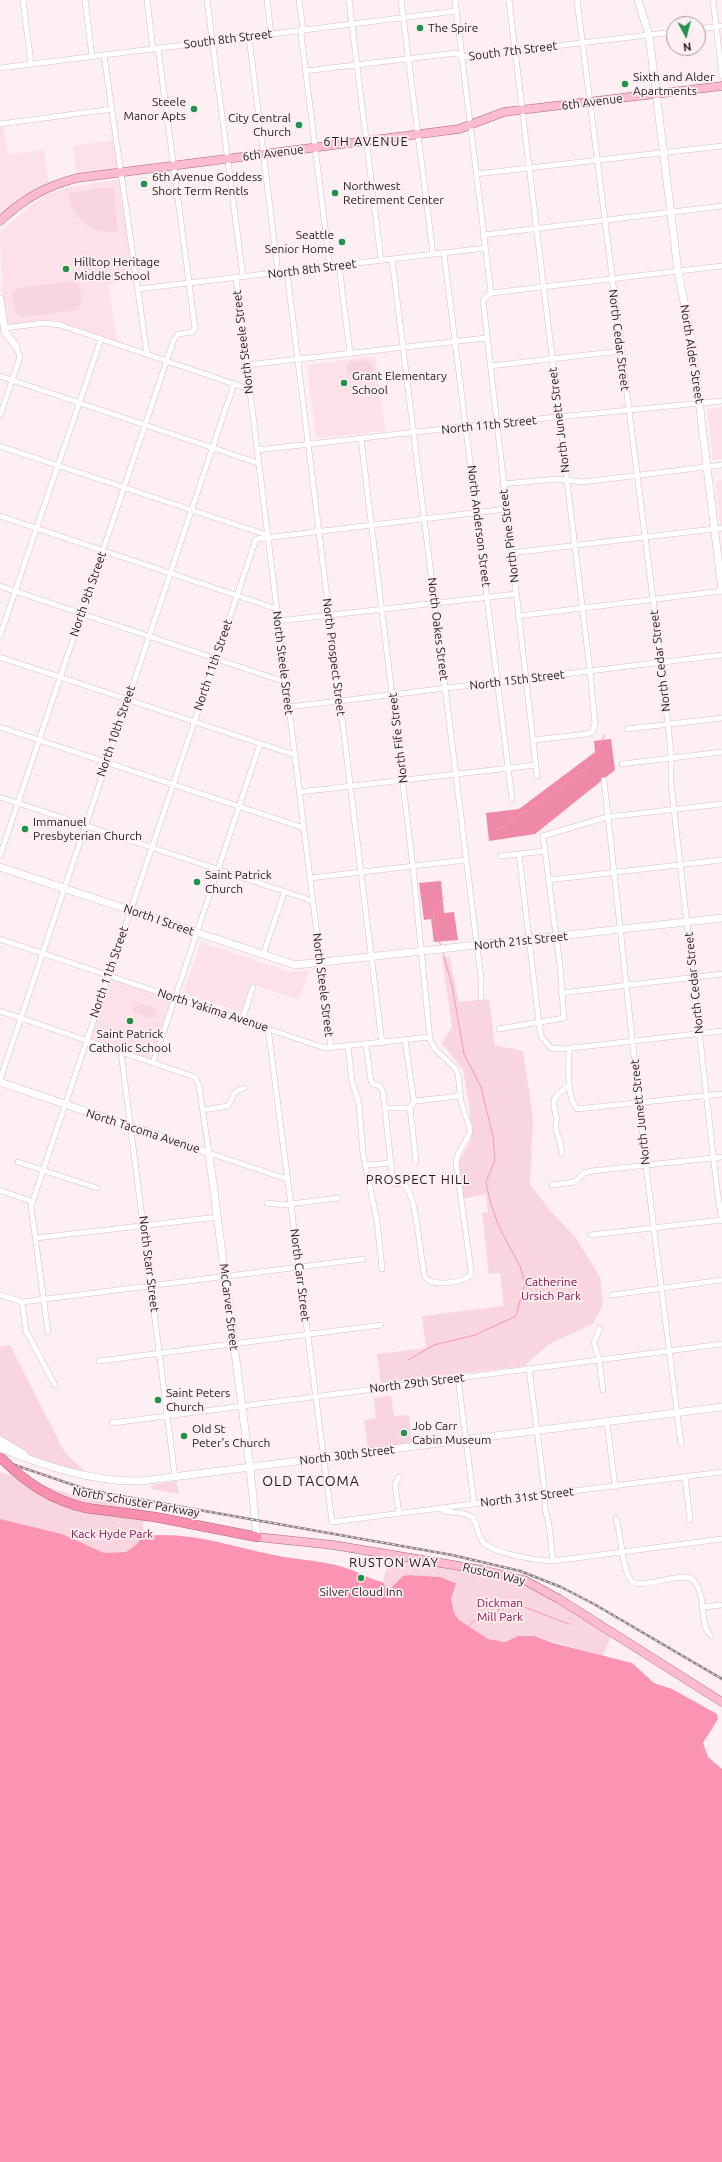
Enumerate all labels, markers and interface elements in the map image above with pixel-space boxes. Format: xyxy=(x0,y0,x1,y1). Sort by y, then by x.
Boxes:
north arrow xyxy=(666,16,706,56)
place label: The Spire xyxy=(428,21,478,35)
marker: The Spire xyxy=(415,23,425,33)
street label: South 8th Street xyxy=(183,26,273,52)
street label: South 7th Street xyxy=(468,38,558,64)
text: N xyxy=(683,40,692,53)
place label: Sixth and Alder Apartments xyxy=(633,70,715,98)
marker: Sixth and Alder Apartments xyxy=(620,79,630,89)
street label: 6th Avenue xyxy=(561,91,623,113)
place label: Steele Manor Apts xyxy=(123,95,186,123)
marker: Steele Manor Apts xyxy=(189,104,199,114)
place label: City Central Church xyxy=(228,111,291,139)
marker: City Central Church xyxy=(294,120,304,130)
district label: 6TH AVENUE xyxy=(323,134,409,150)
street label: 6th Avenue xyxy=(242,142,304,164)
place label: 6th Avenue Goddess Short Term Rentls xyxy=(152,170,262,198)
marker: 6th Avenue Goddess Short Term Rentls xyxy=(139,179,149,189)
place label: Northwest Retirement Center xyxy=(343,179,444,207)
marker: Northwest Retirement Center xyxy=(330,188,340,198)
place label: Seattle Senior Home xyxy=(265,228,334,256)
marker: Seattle Senior Home xyxy=(337,237,347,247)
place label: Hilltop Heritage Middle School xyxy=(74,255,160,283)
street label: North 8th Street xyxy=(267,256,357,282)
marker: Hilltop Heritage Middle School xyxy=(61,264,71,274)
street label: North Cedar Street xyxy=(606,288,632,392)
street label: North Steele Street xyxy=(229,289,257,395)
street label: North Alder Street xyxy=(677,304,707,404)
street label: North Junett Street xyxy=(545,366,573,474)
place label: Grant Elementary School xyxy=(352,369,447,397)
marker: Grant Elementary School xyxy=(339,378,349,388)
street label: North 11th Street xyxy=(441,413,537,437)
street label: North Anderson Street xyxy=(464,464,494,588)
street label: North Pine Street xyxy=(496,488,522,584)
street label: North 9th Street xyxy=(67,550,109,638)
street label: North Oakes Street xyxy=(425,577,451,681)
street label: North Prospect Street xyxy=(320,597,348,717)
street label: North Cedar Street xyxy=(647,609,673,713)
street label: North Steele Street xyxy=(269,610,297,716)
street label: North 11th Street xyxy=(191,617,235,713)
street label: North 15th Street xyxy=(469,667,565,693)
street label: North 10th Street xyxy=(94,683,138,779)
street label: North Fife Street xyxy=(385,692,411,784)
place label: Immanuel Presbyterian Church xyxy=(33,815,142,843)
marker: Immanuel Presbyterian Church xyxy=(20,824,30,834)
place label: Saint Patrick Church xyxy=(205,868,272,896)
marker: Saint Patrick Church xyxy=(192,877,202,887)
street label: North I Street xyxy=(122,901,196,939)
street label: North 11th Street xyxy=(87,924,131,1020)
street label: North 21st Street xyxy=(473,929,569,953)
street label: North Cedar Street xyxy=(681,931,707,1035)
street label: North Steele Street xyxy=(309,932,337,1038)
street label: North Yakima Avenue xyxy=(156,985,270,1035)
marker: Saint Patrick Catholic School xyxy=(125,1016,135,1026)
place label: Saint Patrick Catholic School xyxy=(89,1027,171,1055)
street label: North Junett Street xyxy=(627,1058,653,1166)
street label: North Tacoma Avenue xyxy=(84,1106,202,1156)
district label: PROSPECT HILL xyxy=(366,1172,470,1188)
street label: North Starr Street xyxy=(136,1215,162,1313)
street label: North Carr Street xyxy=(287,1228,313,1322)
street label: McCarver Street xyxy=(217,1263,241,1351)
park label: Catherine Ursich Park xyxy=(521,1275,581,1303)
street label: North 29th Street xyxy=(369,1370,465,1396)
place label: Saint Peters Church xyxy=(166,1386,230,1414)
marker: Saint Peters Church xyxy=(153,1395,163,1405)
place label: Job Carr Cabin Museum xyxy=(412,1419,491,1447)
place label: Old St Peter's Church xyxy=(192,1422,270,1450)
marker: Job Carr Cabin Museum xyxy=(399,1428,409,1438)
marker: Old St Peter's Church xyxy=(179,1431,189,1441)
street label: North 30th Street xyxy=(299,1442,395,1468)
district label: OLD TACOMA xyxy=(262,1473,360,1489)
street label: North Schuster Parkway xyxy=(71,1484,201,1520)
street label: North 31st Street xyxy=(479,1484,575,1510)
park label: Kack Hyde Park xyxy=(71,1527,153,1541)
district label: RUSTON WAY xyxy=(349,1555,439,1571)
street label: Ruston Way xyxy=(461,1560,527,1588)
marker: Silver Cloud Inn xyxy=(356,1573,366,1583)
place label: Silver Cloud Inn xyxy=(319,1585,403,1599)
park label: Dickman Mill Park xyxy=(477,1596,523,1624)

